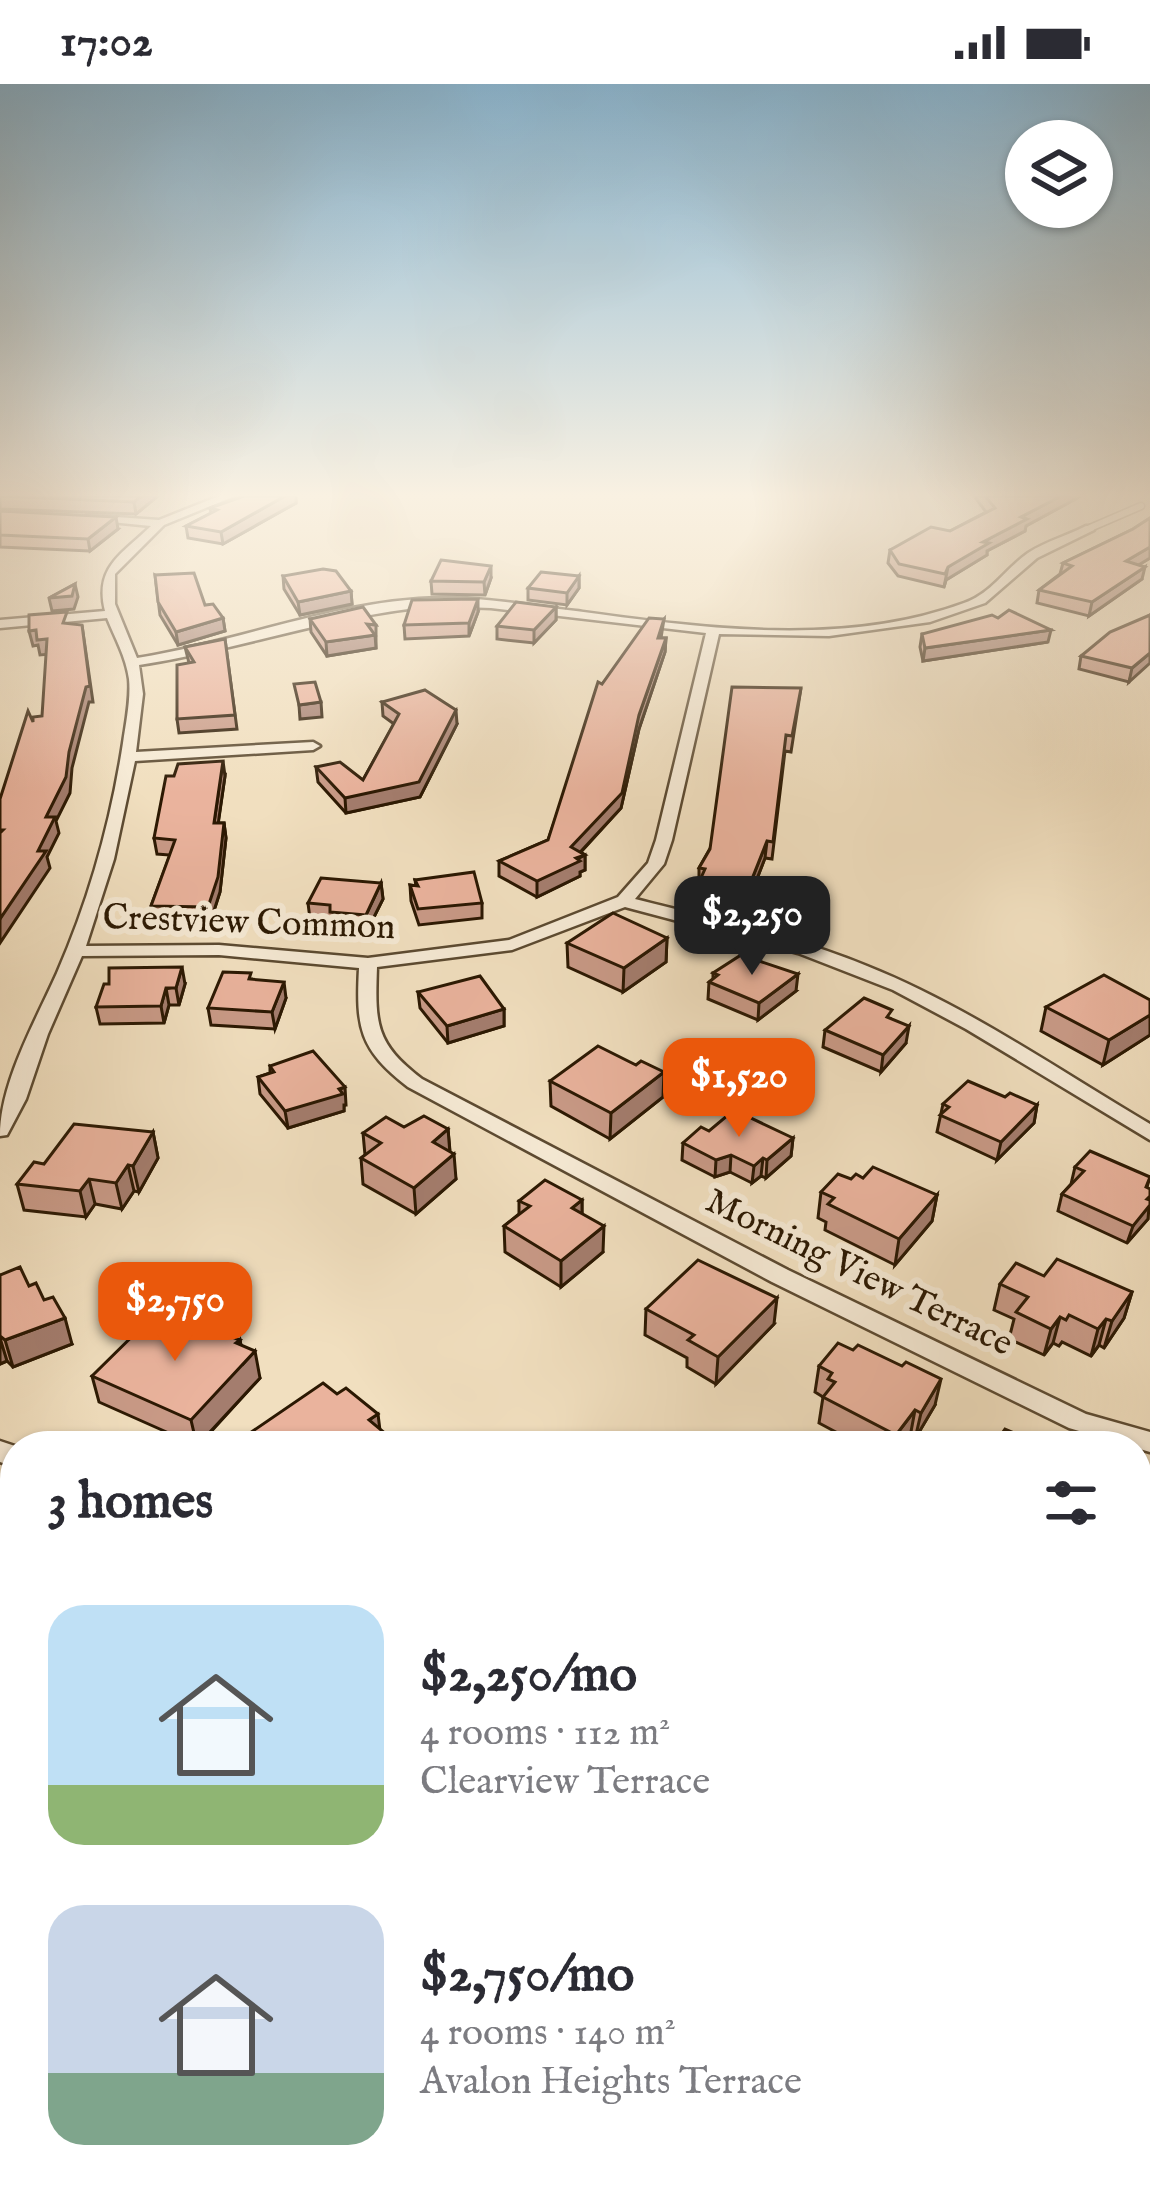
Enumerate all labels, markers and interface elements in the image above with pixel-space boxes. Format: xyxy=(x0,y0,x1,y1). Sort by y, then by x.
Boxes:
text: 17:02 xyxy=(60,14,153,71)
map controls xyxy=(1005,120,1113,228)
button: layers xyxy=(1005,120,1113,228)
pin: $2,250 xyxy=(654,876,850,978)
text: $2,250 xyxy=(701,890,803,939)
street label: Crestview Common xyxy=(102,895,396,951)
pin: $1,520 xyxy=(641,1038,837,1140)
text: $1,520 xyxy=(690,1052,788,1101)
street label: Morning View Terrace xyxy=(698,1179,1020,1367)
pin: $2,750 xyxy=(77,1262,273,1364)
text: $2,750 xyxy=(125,1276,225,1325)
icon: filters xyxy=(1038,1470,1104,1536)
text: 3 homes xyxy=(48,1471,213,1536)
text: $2,250/mo xyxy=(420,1644,637,1709)
icon: home xyxy=(144,1653,288,1797)
text: 4 rooms · 112 m² xyxy=(420,1709,670,1758)
text: Clearview Terrace xyxy=(420,1758,710,1807)
text: $2,750/mo xyxy=(420,1944,634,2009)
icon: home xyxy=(144,1953,288,2097)
text: 4 rooms · 140 m² xyxy=(420,2009,676,2058)
text: Avalon Heights Terrace xyxy=(420,2058,802,2107)

